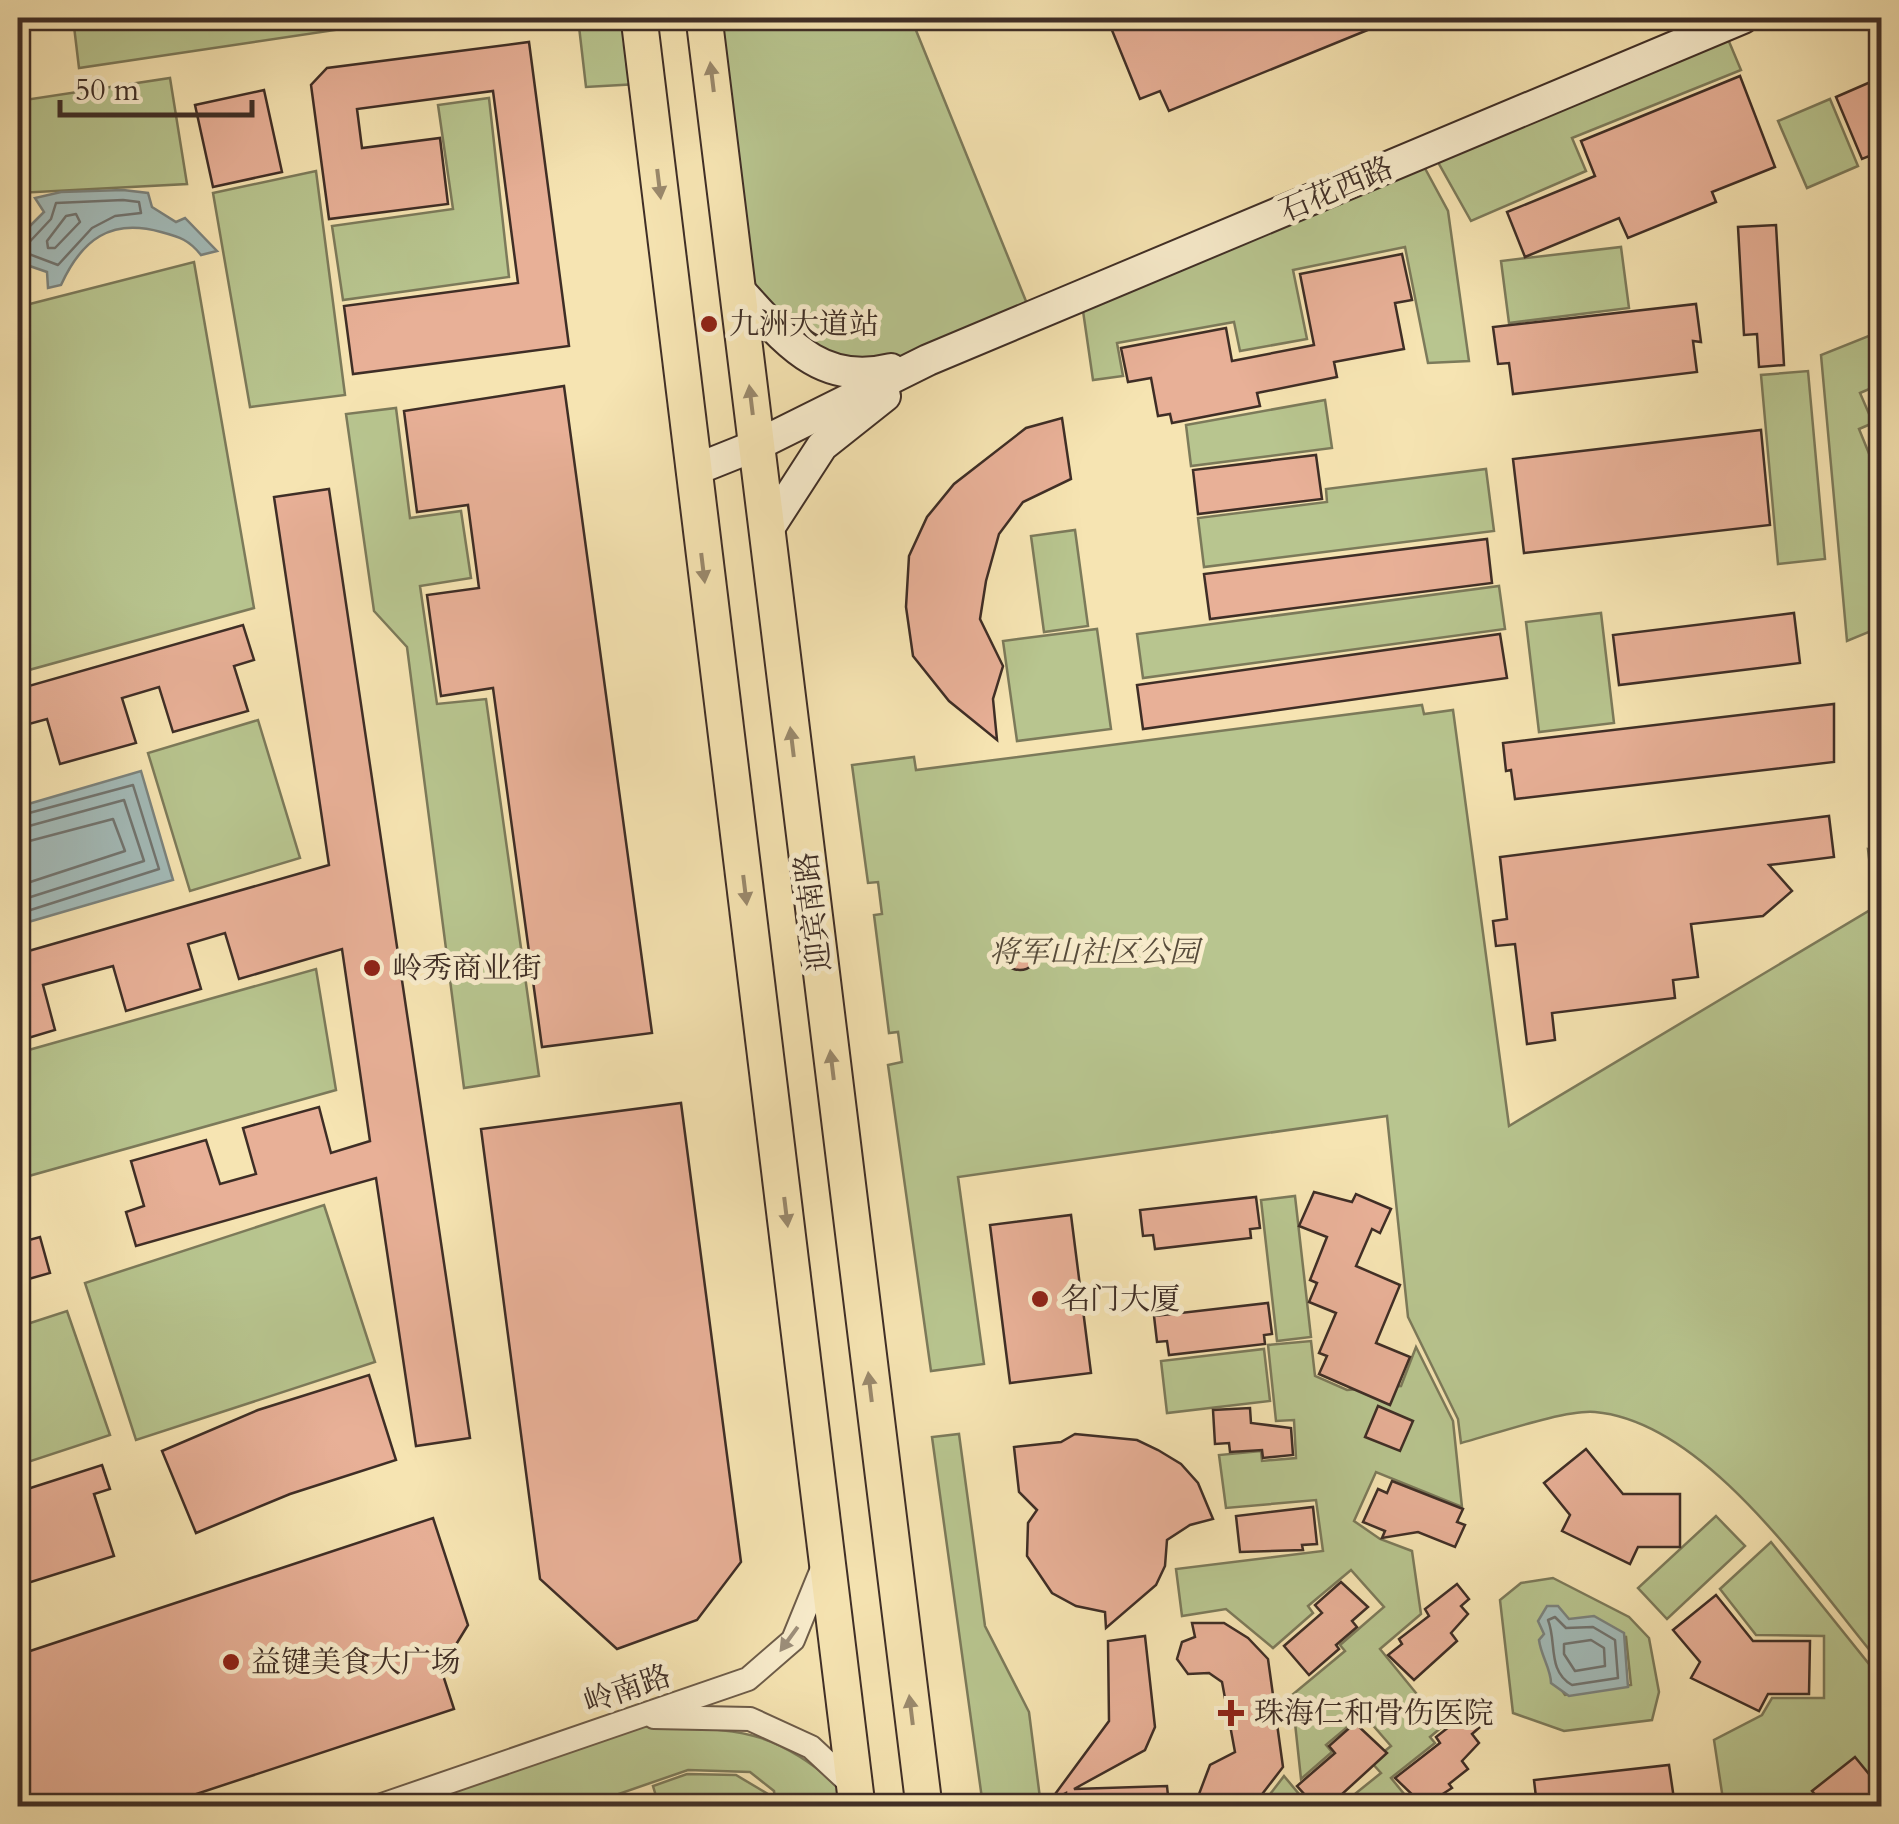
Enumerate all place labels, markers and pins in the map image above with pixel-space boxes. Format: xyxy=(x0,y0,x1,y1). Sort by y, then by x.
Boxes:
place label: 九洲大道站 xyxy=(729,304,879,345)
marker: 九洲大道站 xyxy=(698,313,720,335)
place label: 岭秀商业街 xyxy=(392,948,542,989)
marker: 岭秀商业街 xyxy=(361,957,383,979)
place label: 名门大厦 xyxy=(1060,1279,1180,1320)
marker: 名门大厦 xyxy=(1029,1288,1051,1310)
place label: 益键美食大广场 xyxy=(251,1642,461,1683)
marker: 益键美食大广场 xyxy=(220,1651,242,1673)
place label: 珠海仁和骨伤医院 xyxy=(1254,1693,1494,1734)
marker: 珠海仁和骨伤医院 xyxy=(1218,1700,1244,1726)

